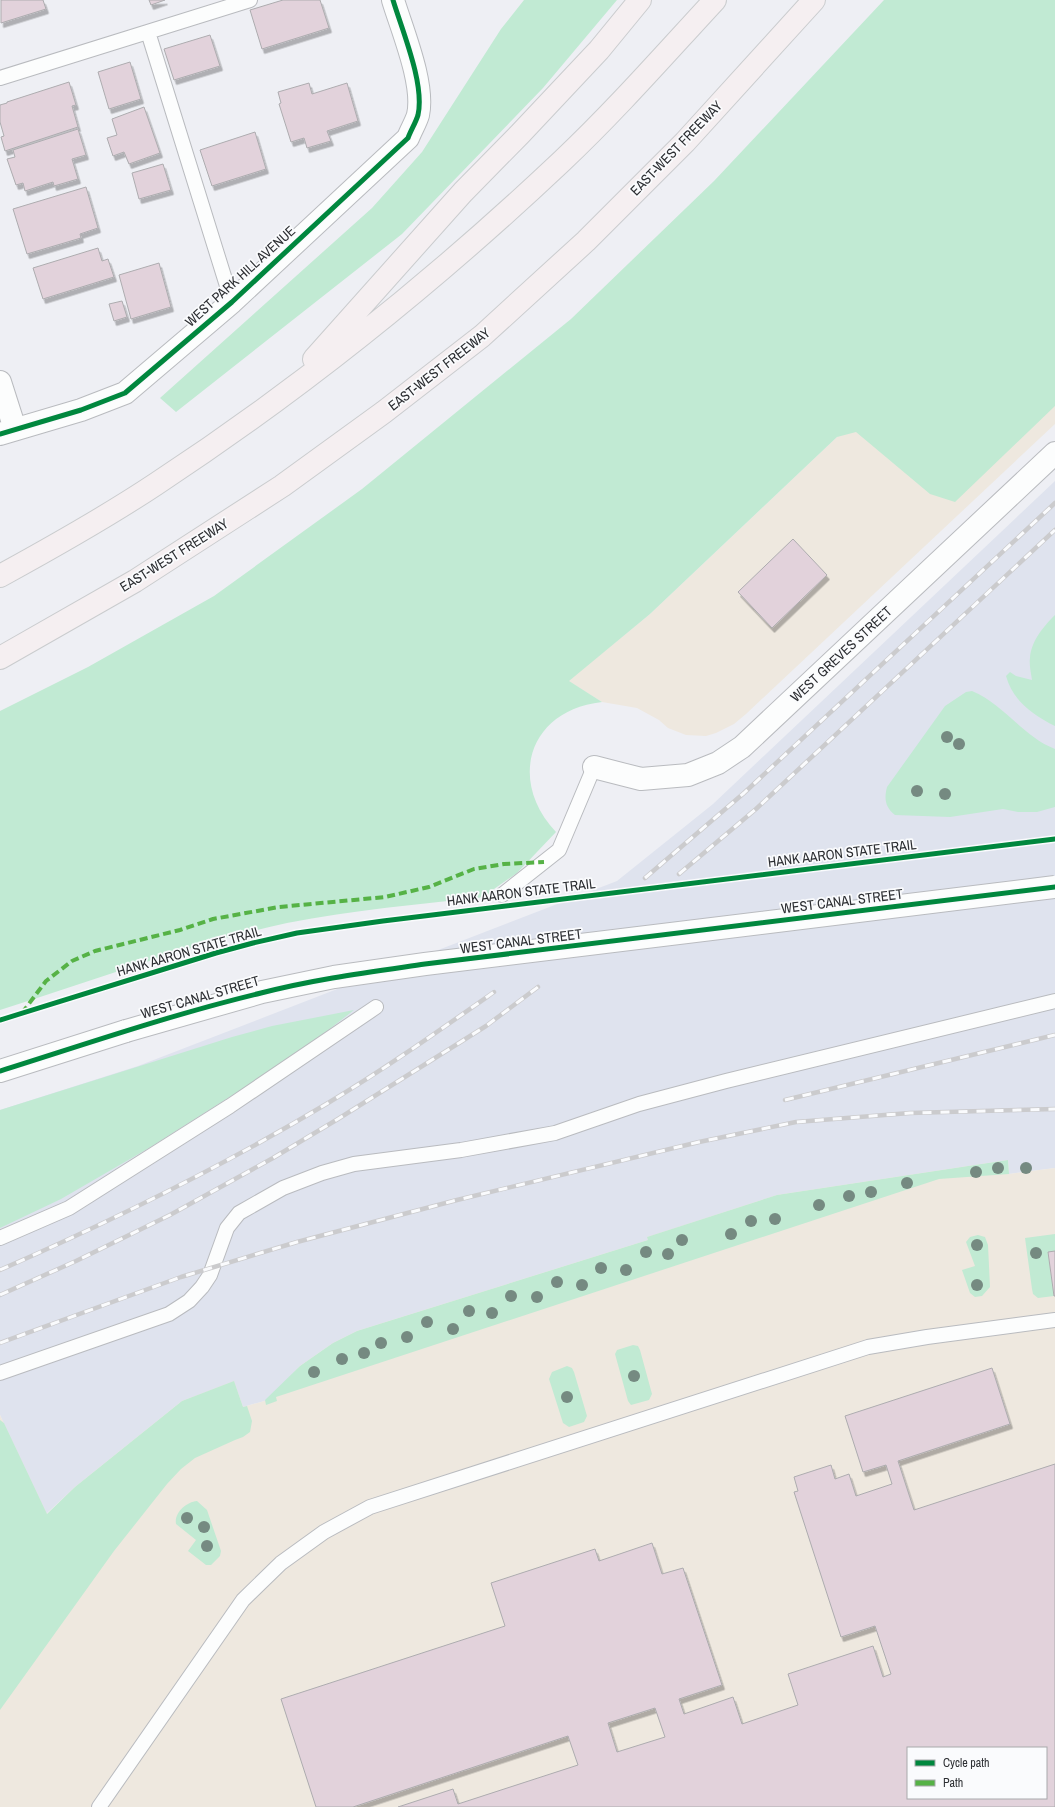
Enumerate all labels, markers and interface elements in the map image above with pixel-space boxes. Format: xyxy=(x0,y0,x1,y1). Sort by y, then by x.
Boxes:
street label: EAST-WEST FREEWAY xyxy=(626,97,726,199)
street label: WEST PARK HILL AVENUE xyxy=(181,222,299,330)
street label: EAST-WEST FREEWAY xyxy=(384,323,494,415)
street label: EAST-WEST FREEWAY xyxy=(116,514,232,596)
street label: WEST GREVES STREET xyxy=(786,602,896,706)
street label: HANK AARON STATE TRAIL xyxy=(767,835,918,871)
street label: HANK AARON STATE TRAIL xyxy=(446,874,597,910)
street label: WEST CANAL STREET xyxy=(780,885,904,917)
street label: HANK AARON STATE TRAIL xyxy=(115,922,264,980)
street label: WEST CANAL STREET xyxy=(459,925,583,957)
street label: WEST CANAL STREET xyxy=(139,971,261,1023)
legend xyxy=(907,1747,1047,1799)
text: Cycle path xyxy=(943,1755,990,1771)
text: Path xyxy=(943,1775,963,1791)

